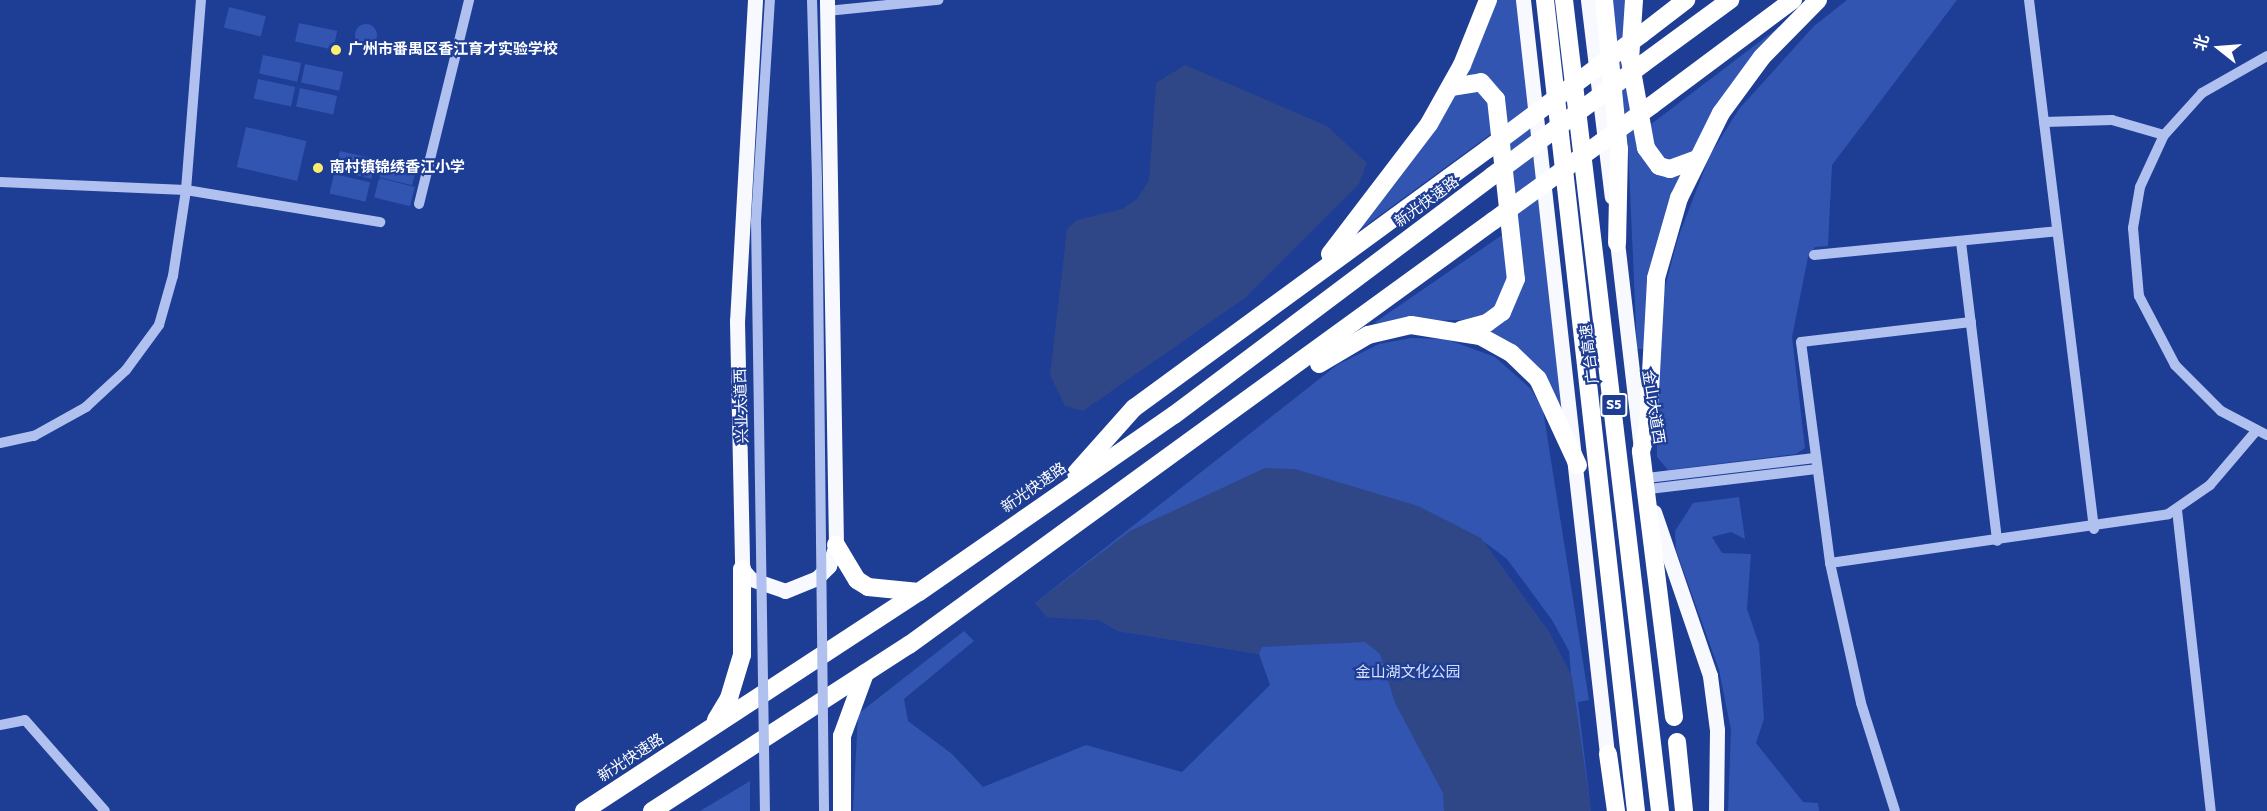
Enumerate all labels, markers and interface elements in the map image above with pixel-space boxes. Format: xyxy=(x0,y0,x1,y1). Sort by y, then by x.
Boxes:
north arrow xyxy=(2189,18,2249,78)
text: 北 xyxy=(2190,32,2214,53)
place label: 广州市番禺区香江育才实验学校 xyxy=(348,41,558,59)
marker: 广州市番禺区香江育才实验学校 xyxy=(329,43,343,57)
place label: 南村镇锦绣香江小学 xyxy=(330,159,465,177)
marker: 南村镇锦绣香江小学 xyxy=(311,161,325,175)
street label: 新光快速路 xyxy=(1391,173,1463,231)
street label: 广台高速 xyxy=(1577,323,1603,385)
street label: 兴业大道西 xyxy=(732,368,752,444)
street label: 金山大道西 xyxy=(1638,369,1668,445)
road number: S5 xyxy=(1599,394,1629,416)
street label: 新光快速路 xyxy=(998,459,1070,517)
park label: 金山湖文化公园 xyxy=(1356,664,1460,682)
street label: 新光快速路 xyxy=(595,730,667,786)

